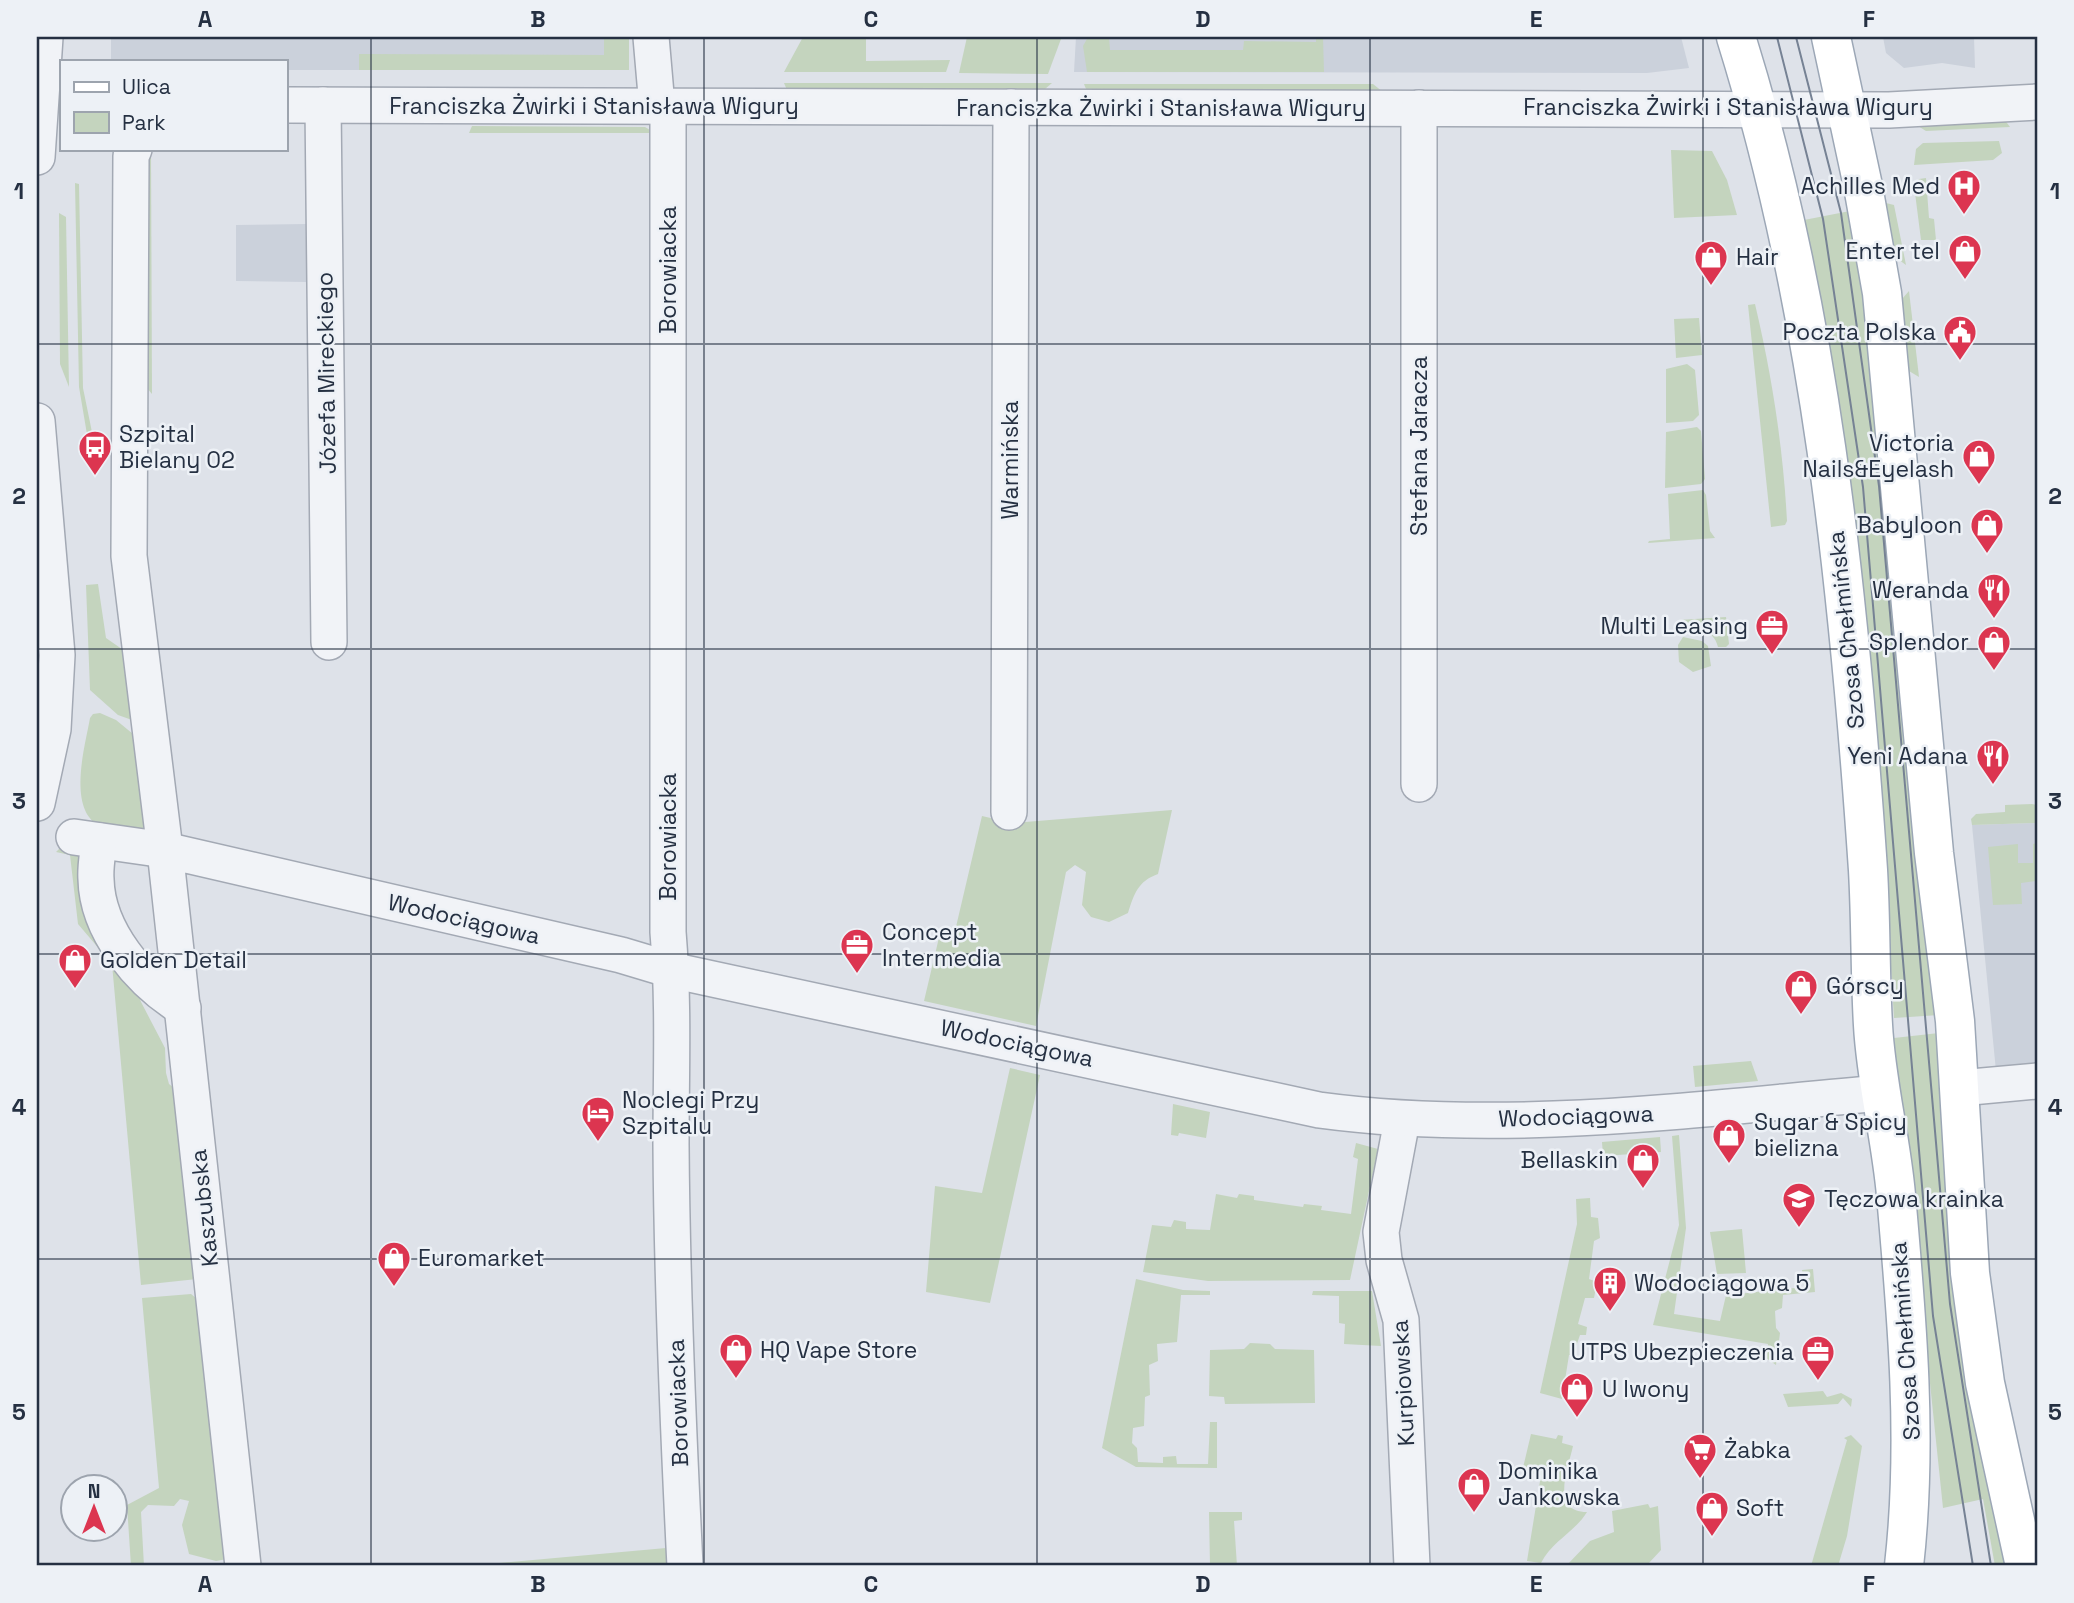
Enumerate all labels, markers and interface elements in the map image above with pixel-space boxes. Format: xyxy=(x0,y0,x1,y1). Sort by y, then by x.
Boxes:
text: A xyxy=(198,4,213,34)
text: B xyxy=(530,4,546,34)
text: C xyxy=(864,4,878,34)
text: D xyxy=(1195,4,1211,34)
text: E xyxy=(1530,4,1542,34)
text: F xyxy=(1863,4,1875,34)
legend xyxy=(60,60,287,150)
text: Ulica xyxy=(122,73,171,100)
street label: Franciszka Żwirki i Stanisława Wigury xyxy=(389,91,799,121)
street label: Franciszka Żwirki i Stanisława Wigury xyxy=(1523,92,1933,122)
street label: Franciszka Żwirki i Stanisława Wigury xyxy=(956,93,1366,123)
text: Park xyxy=(122,109,166,136)
hospital icon: Achilles Med xyxy=(1945,167,1983,216)
place label: Achilles Med xyxy=(1801,171,1940,201)
text: 1 xyxy=(14,176,24,206)
text: 1 xyxy=(2050,176,2060,206)
street label: Borowiacka xyxy=(653,206,683,334)
shop icon: Enter tel xyxy=(1946,232,1984,281)
place label: Enter tel xyxy=(1845,236,1940,266)
shop icon: Hair xyxy=(1692,238,1730,287)
place label: Hair xyxy=(1736,242,1779,272)
street label: Józefa Mireckiego xyxy=(309,272,343,474)
public building icon: Poczta Polska xyxy=(1941,313,1979,362)
place label: Poczta Polska xyxy=(1783,317,1936,347)
street label: Stefana Jaracza xyxy=(1404,356,1434,536)
street label: Warmińska xyxy=(995,401,1025,519)
place label: Szpital Bielany 02 xyxy=(119,419,235,475)
bus stop icon: Szpital Bielany 02 xyxy=(76,428,114,477)
place label: Victoria Nails&Eyelash xyxy=(1803,428,1954,484)
shop icon: Victoria Nails&Eyelash xyxy=(1960,437,1998,486)
text: 2 xyxy=(12,481,26,511)
text: 2 xyxy=(2048,481,2062,511)
shop icon: Babyloon xyxy=(1968,506,2006,555)
place label: Babyloon xyxy=(1857,510,1962,540)
street label: Szosa Chełmińska xyxy=(1821,529,1871,731)
restaurant icon: Weranda xyxy=(1975,571,2013,620)
place label: Weranda xyxy=(1872,575,1969,605)
office icon: Multi Leasing xyxy=(1753,607,1791,656)
place label: Multi Leasing xyxy=(1600,611,1748,641)
shop icon: Splendor xyxy=(1975,623,2013,672)
place label: Splendor xyxy=(1869,627,1969,657)
restaurant icon: Yeni Adana xyxy=(1974,737,2012,786)
place label: Yeni Adana xyxy=(1847,741,1968,771)
street label: Borowiacka xyxy=(653,773,683,901)
text: 3 xyxy=(12,786,26,816)
text: 3 xyxy=(2048,786,2062,816)
street label: Wodociągowa xyxy=(385,887,543,951)
place label: Concept Intermedia xyxy=(882,917,1001,973)
office icon: Concept Intermedia xyxy=(838,926,876,975)
shop icon: Golden Detail xyxy=(56,941,94,990)
place label: Golden Detail xyxy=(100,945,247,975)
shop icon: Górscy xyxy=(1782,967,1820,1016)
place label: Górscy xyxy=(1826,971,1904,1001)
street label: Wodociągowa xyxy=(938,1012,1096,1074)
place label: Noclegi Przy Szpitalu xyxy=(622,1085,759,1141)
text: 4 xyxy=(12,1092,27,1122)
text: 4 xyxy=(2048,1092,2063,1122)
hotel icon: Noclegi Przy Szpitalu xyxy=(579,1094,617,1143)
street label: Wodociągowa xyxy=(1498,1098,1654,1134)
place label: Sugar & Spicy bielizna xyxy=(1754,1107,1907,1163)
shop icon: Sugar & Spicy bielizna xyxy=(1710,1116,1748,1165)
shop icon: Bellaskin xyxy=(1624,1141,1662,1190)
place label: Bellaskin xyxy=(1521,1145,1618,1175)
street label: Kaszubska xyxy=(183,1148,225,1268)
school or university icon: Tęczowa krainka xyxy=(1780,1180,1818,1229)
place label: Tęczowa krainka xyxy=(1824,1184,2004,1214)
shop icon: Euromarket xyxy=(375,1239,413,1288)
street label: Szosa Chełmińska xyxy=(1883,1241,1927,1441)
place label: Euromarket xyxy=(418,1243,545,1273)
building icon: Wodociągowa 5 xyxy=(1591,1264,1629,1313)
place label: Wodociągowa 5 xyxy=(1634,1268,1809,1298)
street label: Kurpiowska xyxy=(1385,1319,1421,1447)
shop icon: HQ Vape Store xyxy=(717,1331,755,1380)
office icon: UTPS Ubezpieczenia xyxy=(1799,1333,1837,1382)
place label: HQ Vape Store xyxy=(760,1335,917,1365)
place label: UTPS Ubezpieczenia xyxy=(1570,1337,1794,1367)
street label: Borowiacka xyxy=(661,1339,695,1467)
shop icon: U Iwony xyxy=(1558,1370,1596,1419)
place label: U Iwony xyxy=(1602,1374,1689,1404)
text: 5 xyxy=(12,1397,26,1427)
text: 5 xyxy=(2048,1397,2062,1427)
supermarket icon: Żabka xyxy=(1681,1431,1719,1480)
place label: Żabka xyxy=(1724,1435,1791,1465)
place label: Dominika Jankowska xyxy=(1498,1456,1620,1512)
shop icon: Dominika Jankowska xyxy=(1455,1465,1493,1514)
north arrow xyxy=(60,1474,130,1544)
text: N xyxy=(88,1479,100,1504)
shop icon: Soft xyxy=(1693,1489,1731,1538)
place label: Soft xyxy=(1736,1493,1784,1523)
text: A xyxy=(198,1569,213,1599)
text: B xyxy=(530,1569,546,1599)
text: C xyxy=(864,1569,878,1599)
text: D xyxy=(1195,1569,1211,1599)
text: E xyxy=(1530,1569,1542,1599)
text: F xyxy=(1863,1569,1875,1599)

